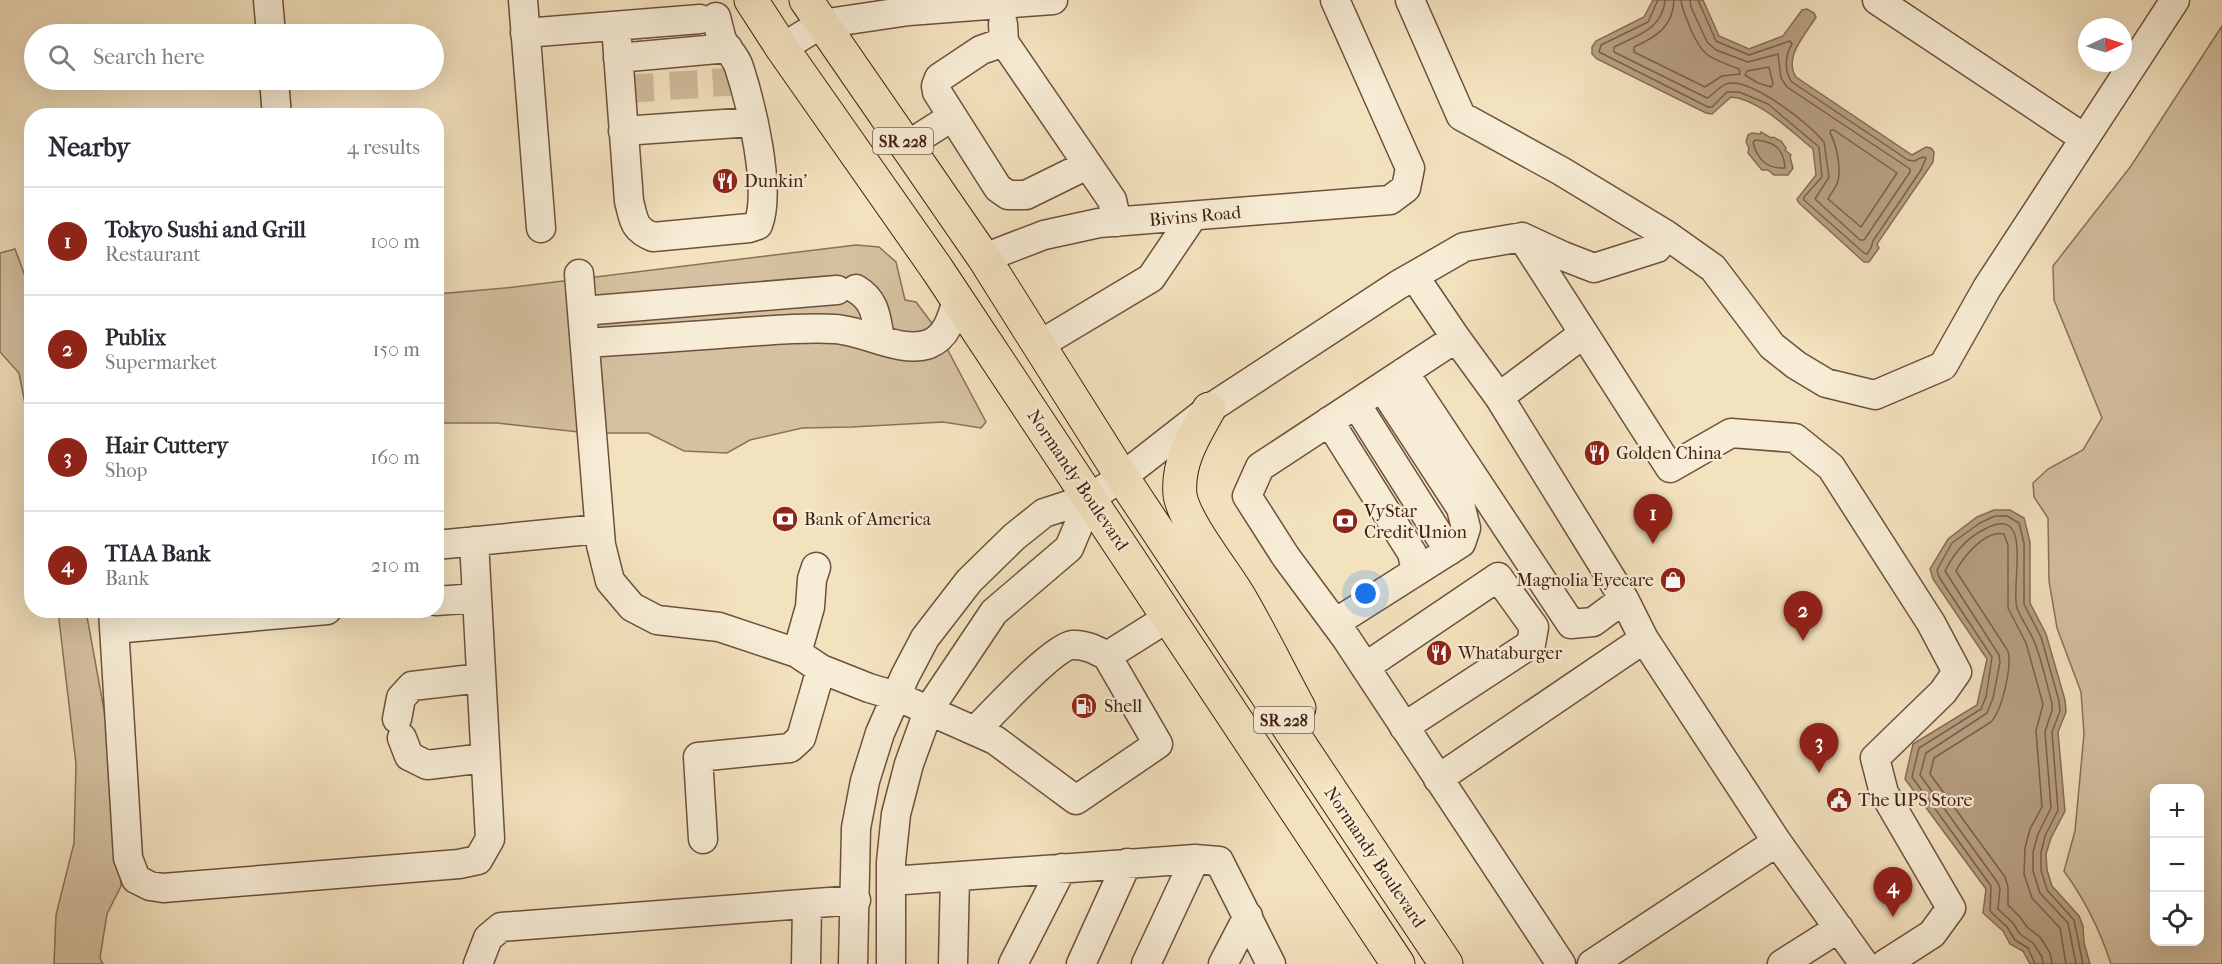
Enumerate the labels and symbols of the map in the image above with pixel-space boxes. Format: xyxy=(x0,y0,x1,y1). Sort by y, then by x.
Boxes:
north arrow xyxy=(2078,18,2132,72)
road number: SR 228 xyxy=(873,128,933,154)
restaurant icon: Dunkin' xyxy=(710,166,740,196)
place label: Dunkin' xyxy=(744,171,807,192)
street label: Bivins Road xyxy=(1148,202,1242,231)
street label: Normandy Boulevard xyxy=(1023,406,1133,555)
restaurant icon: Golden China xyxy=(1582,438,1612,468)
place label: Golden China xyxy=(1616,443,1723,464)
pin: 1 xyxy=(1634,494,1672,544)
place label: VyStar Credit Union xyxy=(1363,501,1467,543)
bank icon: Bank of America xyxy=(770,504,800,534)
bank icon: VyStar Credit Union xyxy=(1330,506,1360,536)
place label: Bank of America xyxy=(804,509,932,530)
shop icon: Magnolia Eyecare xyxy=(1658,565,1688,595)
place label: Magnolia Eyecare xyxy=(1516,570,1654,591)
your location xyxy=(1351,579,1380,608)
pin: 2 xyxy=(1784,592,1822,641)
restaurant icon: Whataburger xyxy=(1424,638,1454,668)
place label: Whataburger xyxy=(1457,643,1562,664)
fuel station icon: Shell xyxy=(1069,691,1099,721)
place label: Shell xyxy=(1104,696,1142,717)
road number: SR 228 xyxy=(1254,707,1314,733)
pin: 3 xyxy=(1800,724,1838,773)
street label: Normandy Boulevard xyxy=(1320,783,1430,932)
public building icon: The UPS Store xyxy=(1824,785,1854,815)
place label: The UPS Store xyxy=(1858,790,1973,811)
pin: 4 xyxy=(1874,868,1912,917)

